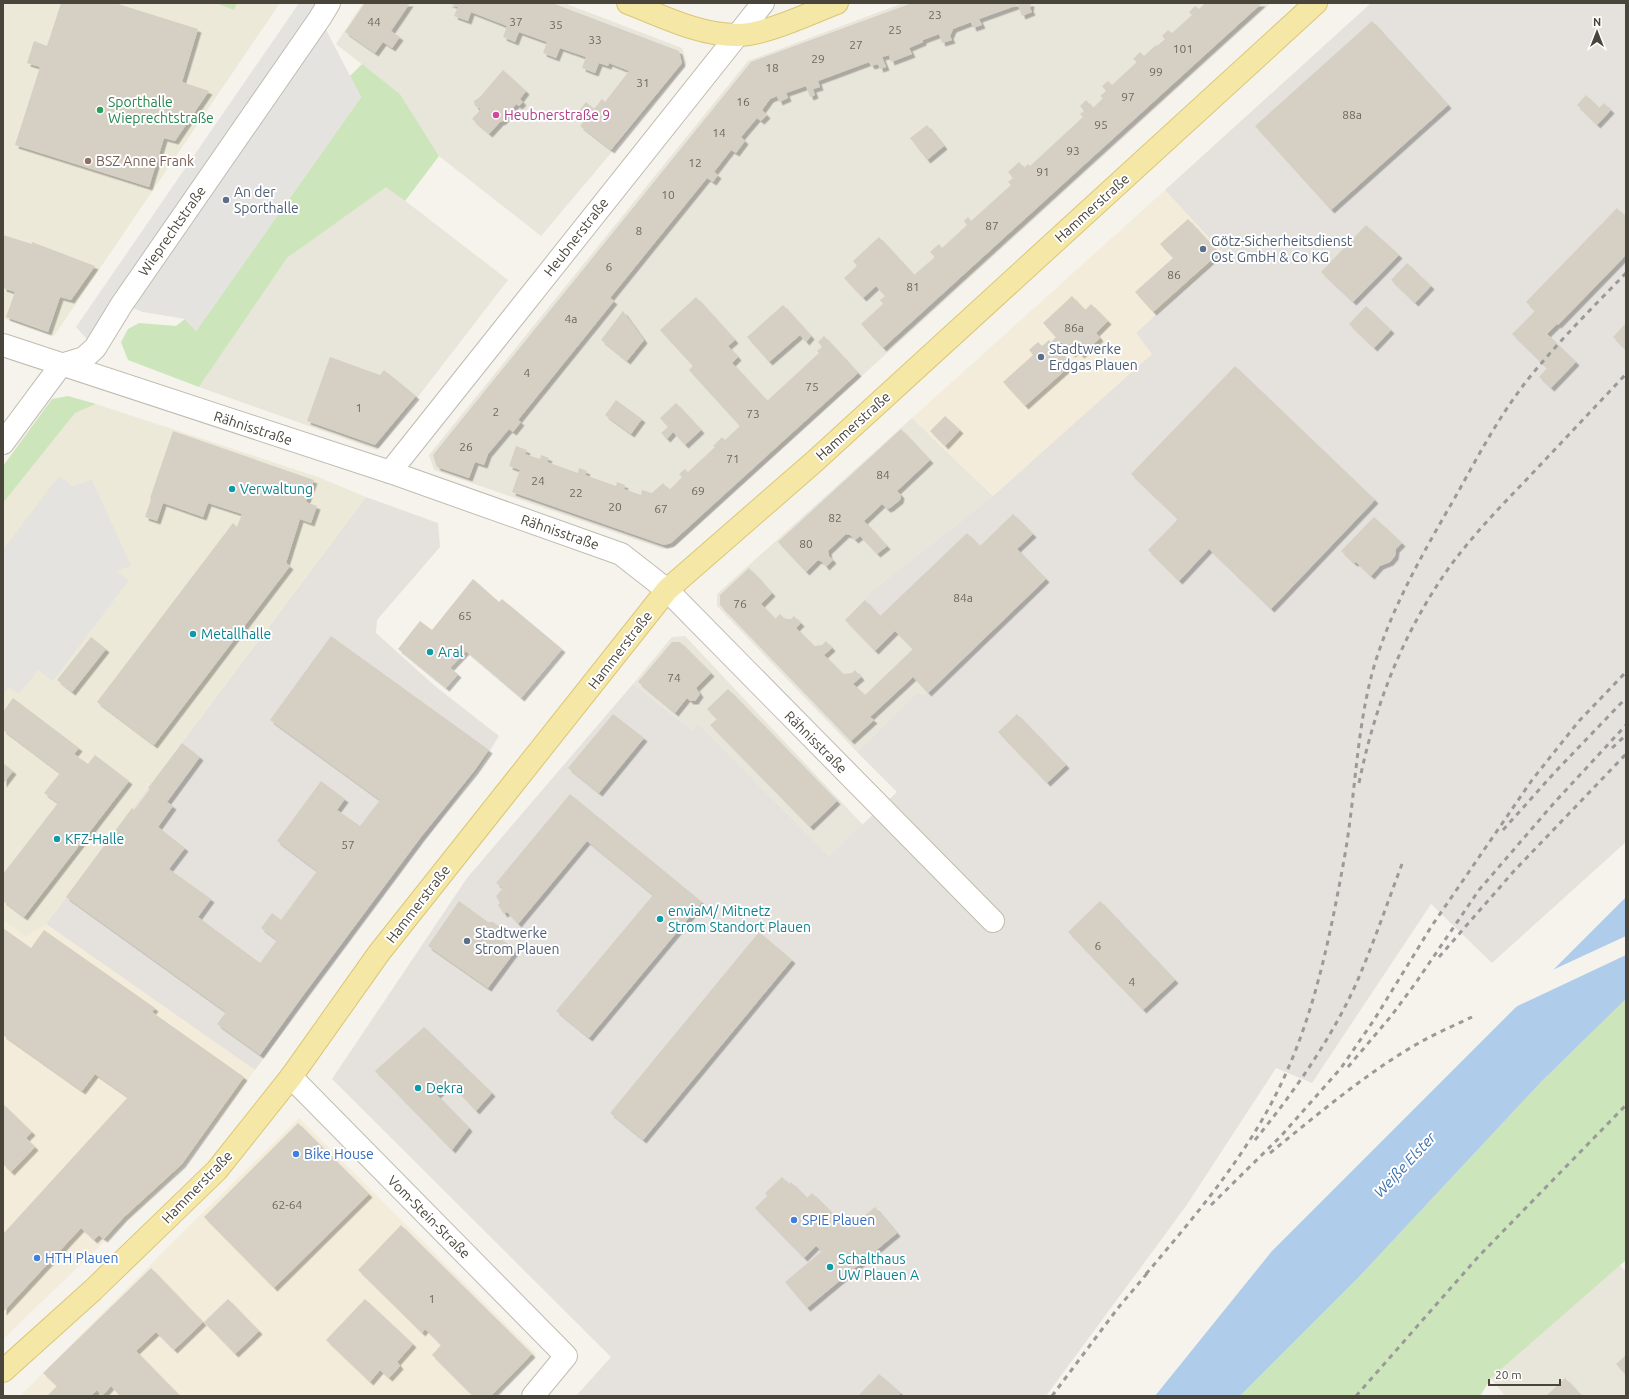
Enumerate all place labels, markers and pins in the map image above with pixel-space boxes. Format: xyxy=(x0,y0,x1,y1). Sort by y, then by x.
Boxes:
place label: Sporthalle Wieprechtstraße xyxy=(108,94,214,126)
marker: Sporthalle Wieprechtstraße xyxy=(95,105,105,115)
place label: Heubnerstraße 9 xyxy=(504,107,610,123)
marker: Heubnerstraße 9 xyxy=(491,110,501,120)
place label: BSZ Anne Frank xyxy=(96,153,194,169)
marker: BSZ Anne Frank xyxy=(83,156,93,166)
place label: An der Sporthalle xyxy=(234,184,299,216)
marker: An der Sporthalle xyxy=(221,195,231,205)
place label: Götz-Sicherheitsdienst Ost GmbH & Co KG xyxy=(1211,233,1353,265)
marker: Götz-Sicherheitsdienst Ost GmbH & Co KG xyxy=(1198,244,1208,254)
place label: Stadtwerke Erdgas Plauen xyxy=(1049,341,1138,373)
marker: Stadtwerke Erdgas Plauen xyxy=(1036,352,1046,362)
place label: Verwaltung xyxy=(240,481,313,497)
marker: Verwaltung xyxy=(227,484,237,494)
place label: Metallhalle xyxy=(201,626,271,642)
marker: Metallhalle xyxy=(188,629,198,639)
place label: Aral xyxy=(438,644,464,660)
marker: Aral xyxy=(425,647,435,657)
place label: KFZ-Halle xyxy=(65,831,124,847)
marker: KFZ-Halle xyxy=(52,834,62,844)
place label: enviaM/ Mitnetz Strom Standort Plauen xyxy=(668,903,811,935)
marker: enviaM/ Mitnetz Strom Standort Plauen xyxy=(655,914,665,924)
place label: Stadtwerke Strom Plauen xyxy=(475,925,560,957)
marker: Stadtwerke Strom Plauen xyxy=(462,936,472,946)
place label: Dekra xyxy=(426,1080,463,1096)
marker: Dekra xyxy=(413,1083,423,1093)
place label: Bike House xyxy=(304,1146,374,1162)
marker: Bike House xyxy=(291,1149,301,1159)
place label: SPIE Plauen xyxy=(802,1212,875,1228)
marker: SPIE Plauen xyxy=(789,1215,799,1225)
place label: HTH Plauen xyxy=(45,1250,119,1266)
place label: Schalthaus UW Plauen A xyxy=(838,1251,919,1283)
marker: HTH Plauen xyxy=(32,1253,42,1263)
marker: Schalthaus UW Plauen A xyxy=(825,1262,835,1272)

